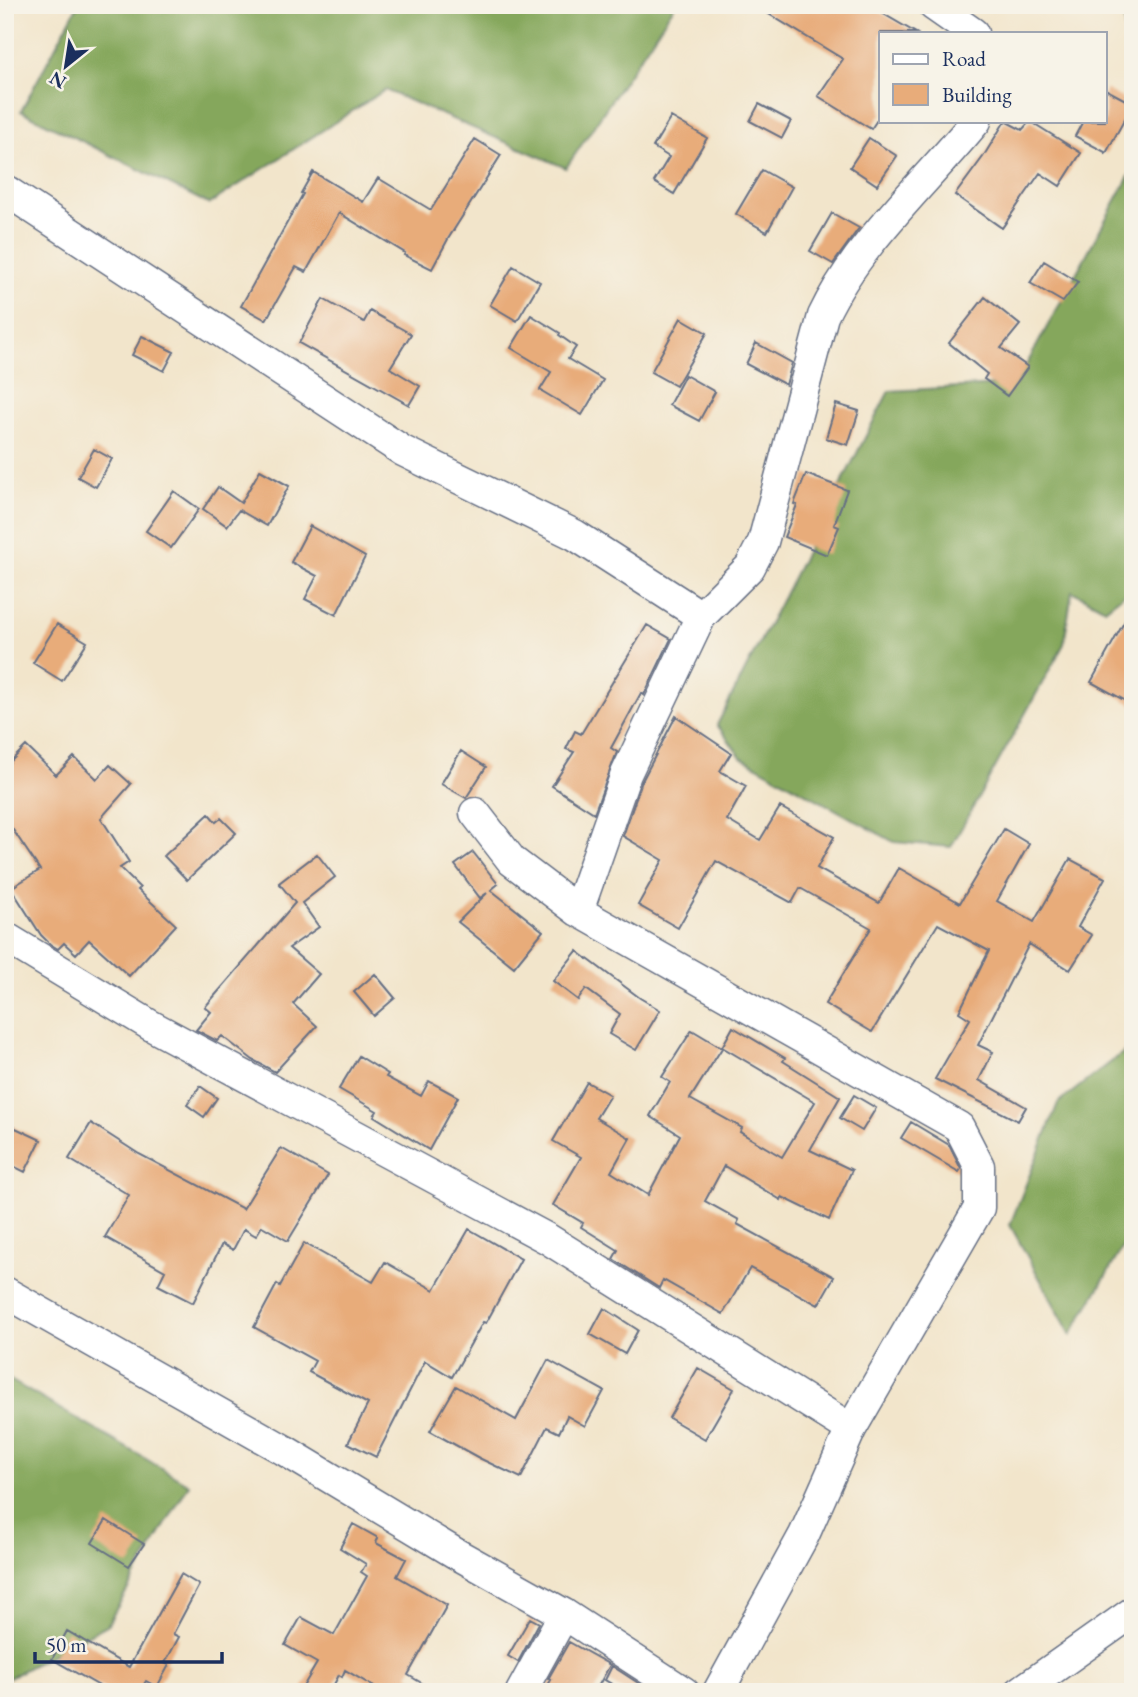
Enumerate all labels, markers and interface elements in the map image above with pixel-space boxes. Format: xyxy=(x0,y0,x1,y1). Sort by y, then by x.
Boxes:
north arrow xyxy=(32,32,102,102)
legend xyxy=(879,32,1106,122)
text: Road xyxy=(942,45,986,72)
text: N xyxy=(44,65,71,95)
text: Building xyxy=(942,81,1012,108)
scale bar xyxy=(35,1620,222,1664)
text: 50 m xyxy=(46,1631,87,1658)

